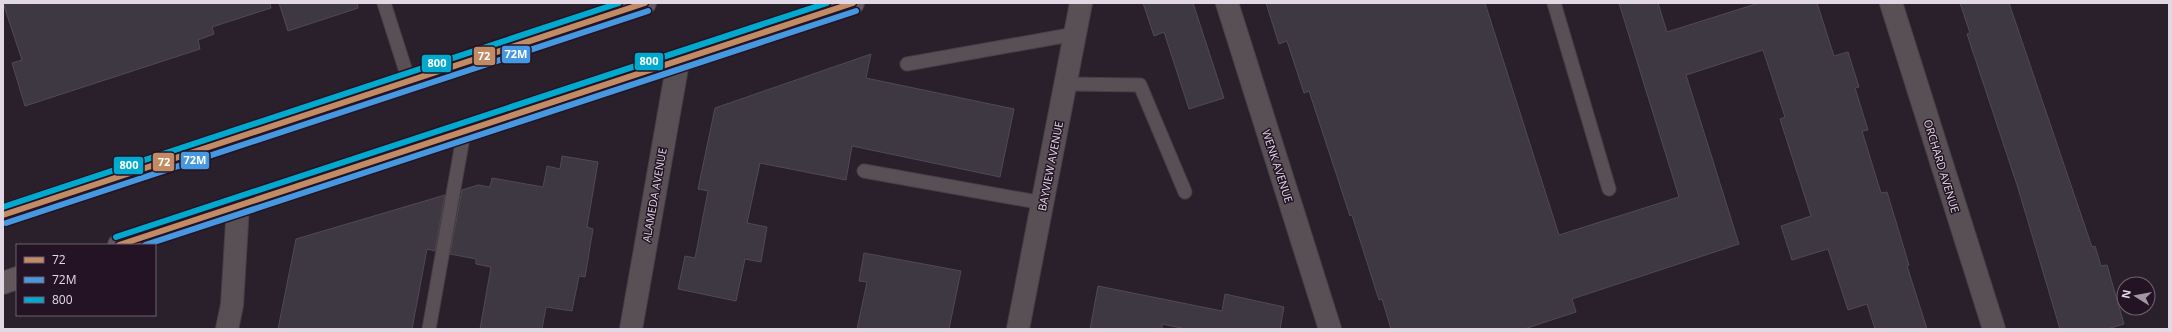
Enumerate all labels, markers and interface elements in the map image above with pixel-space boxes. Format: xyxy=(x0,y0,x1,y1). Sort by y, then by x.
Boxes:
line badge: 72M xyxy=(501,45,531,64)
line badge: 72 xyxy=(473,46,496,66)
text: 72M xyxy=(505,46,527,61)
text: 72 xyxy=(478,48,490,63)
line badge: 800 xyxy=(634,52,664,71)
text: 800 xyxy=(640,53,658,68)
line badge: 800 xyxy=(421,54,452,73)
text: 800 xyxy=(428,55,446,70)
street label: ORCHARD AVENUE xyxy=(1921,117,1963,215)
street label: BAYVIEW AVENUE xyxy=(1034,120,1066,212)
street label: WENK AVENUE xyxy=(1259,127,1297,205)
street label: ALAMEDA AVENUE xyxy=(638,147,670,243)
line badge: 72M xyxy=(180,151,210,170)
line badge: 72 xyxy=(152,152,175,172)
text: 72M xyxy=(184,152,206,167)
text: 72 xyxy=(158,154,170,169)
line badge: 800 xyxy=(113,156,144,175)
text: 800 xyxy=(120,157,138,172)
legend xyxy=(16,244,156,316)
text: 72 xyxy=(52,251,66,268)
text: 72M xyxy=(52,271,77,288)
north arrow xyxy=(2116,276,2156,316)
text: N xyxy=(2117,288,2134,300)
text: 800 xyxy=(52,291,73,308)

